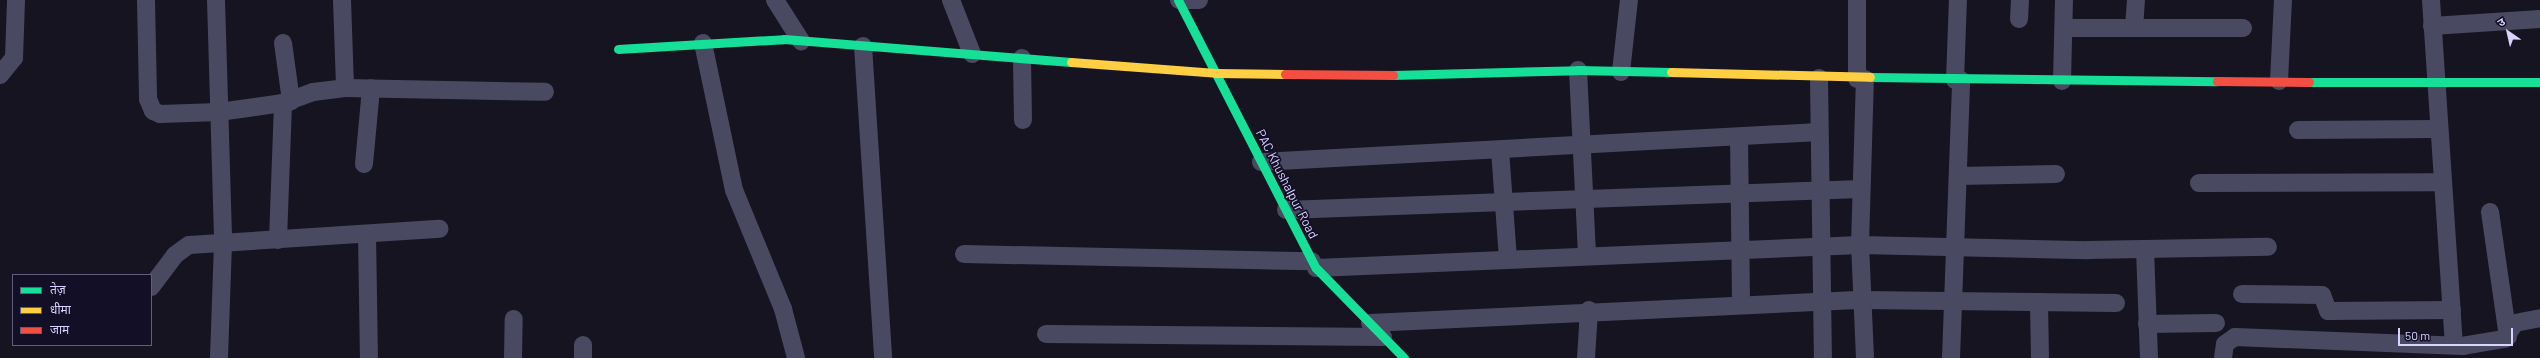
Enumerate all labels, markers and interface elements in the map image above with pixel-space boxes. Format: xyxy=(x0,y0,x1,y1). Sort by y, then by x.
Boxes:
north arrow xyxy=(2488,12,2528,52)
text: उ xyxy=(2495,14,2507,29)
street label: PAC Khushalpur Road xyxy=(1253,127,1321,241)
legend xyxy=(12,274,152,346)
text: तेज़ xyxy=(50,282,66,296)
text: धीमा xyxy=(50,302,71,316)
scale bar xyxy=(2400,320,2515,346)
text: जाम xyxy=(50,322,69,336)
text: 50 m xyxy=(2405,328,2430,342)

